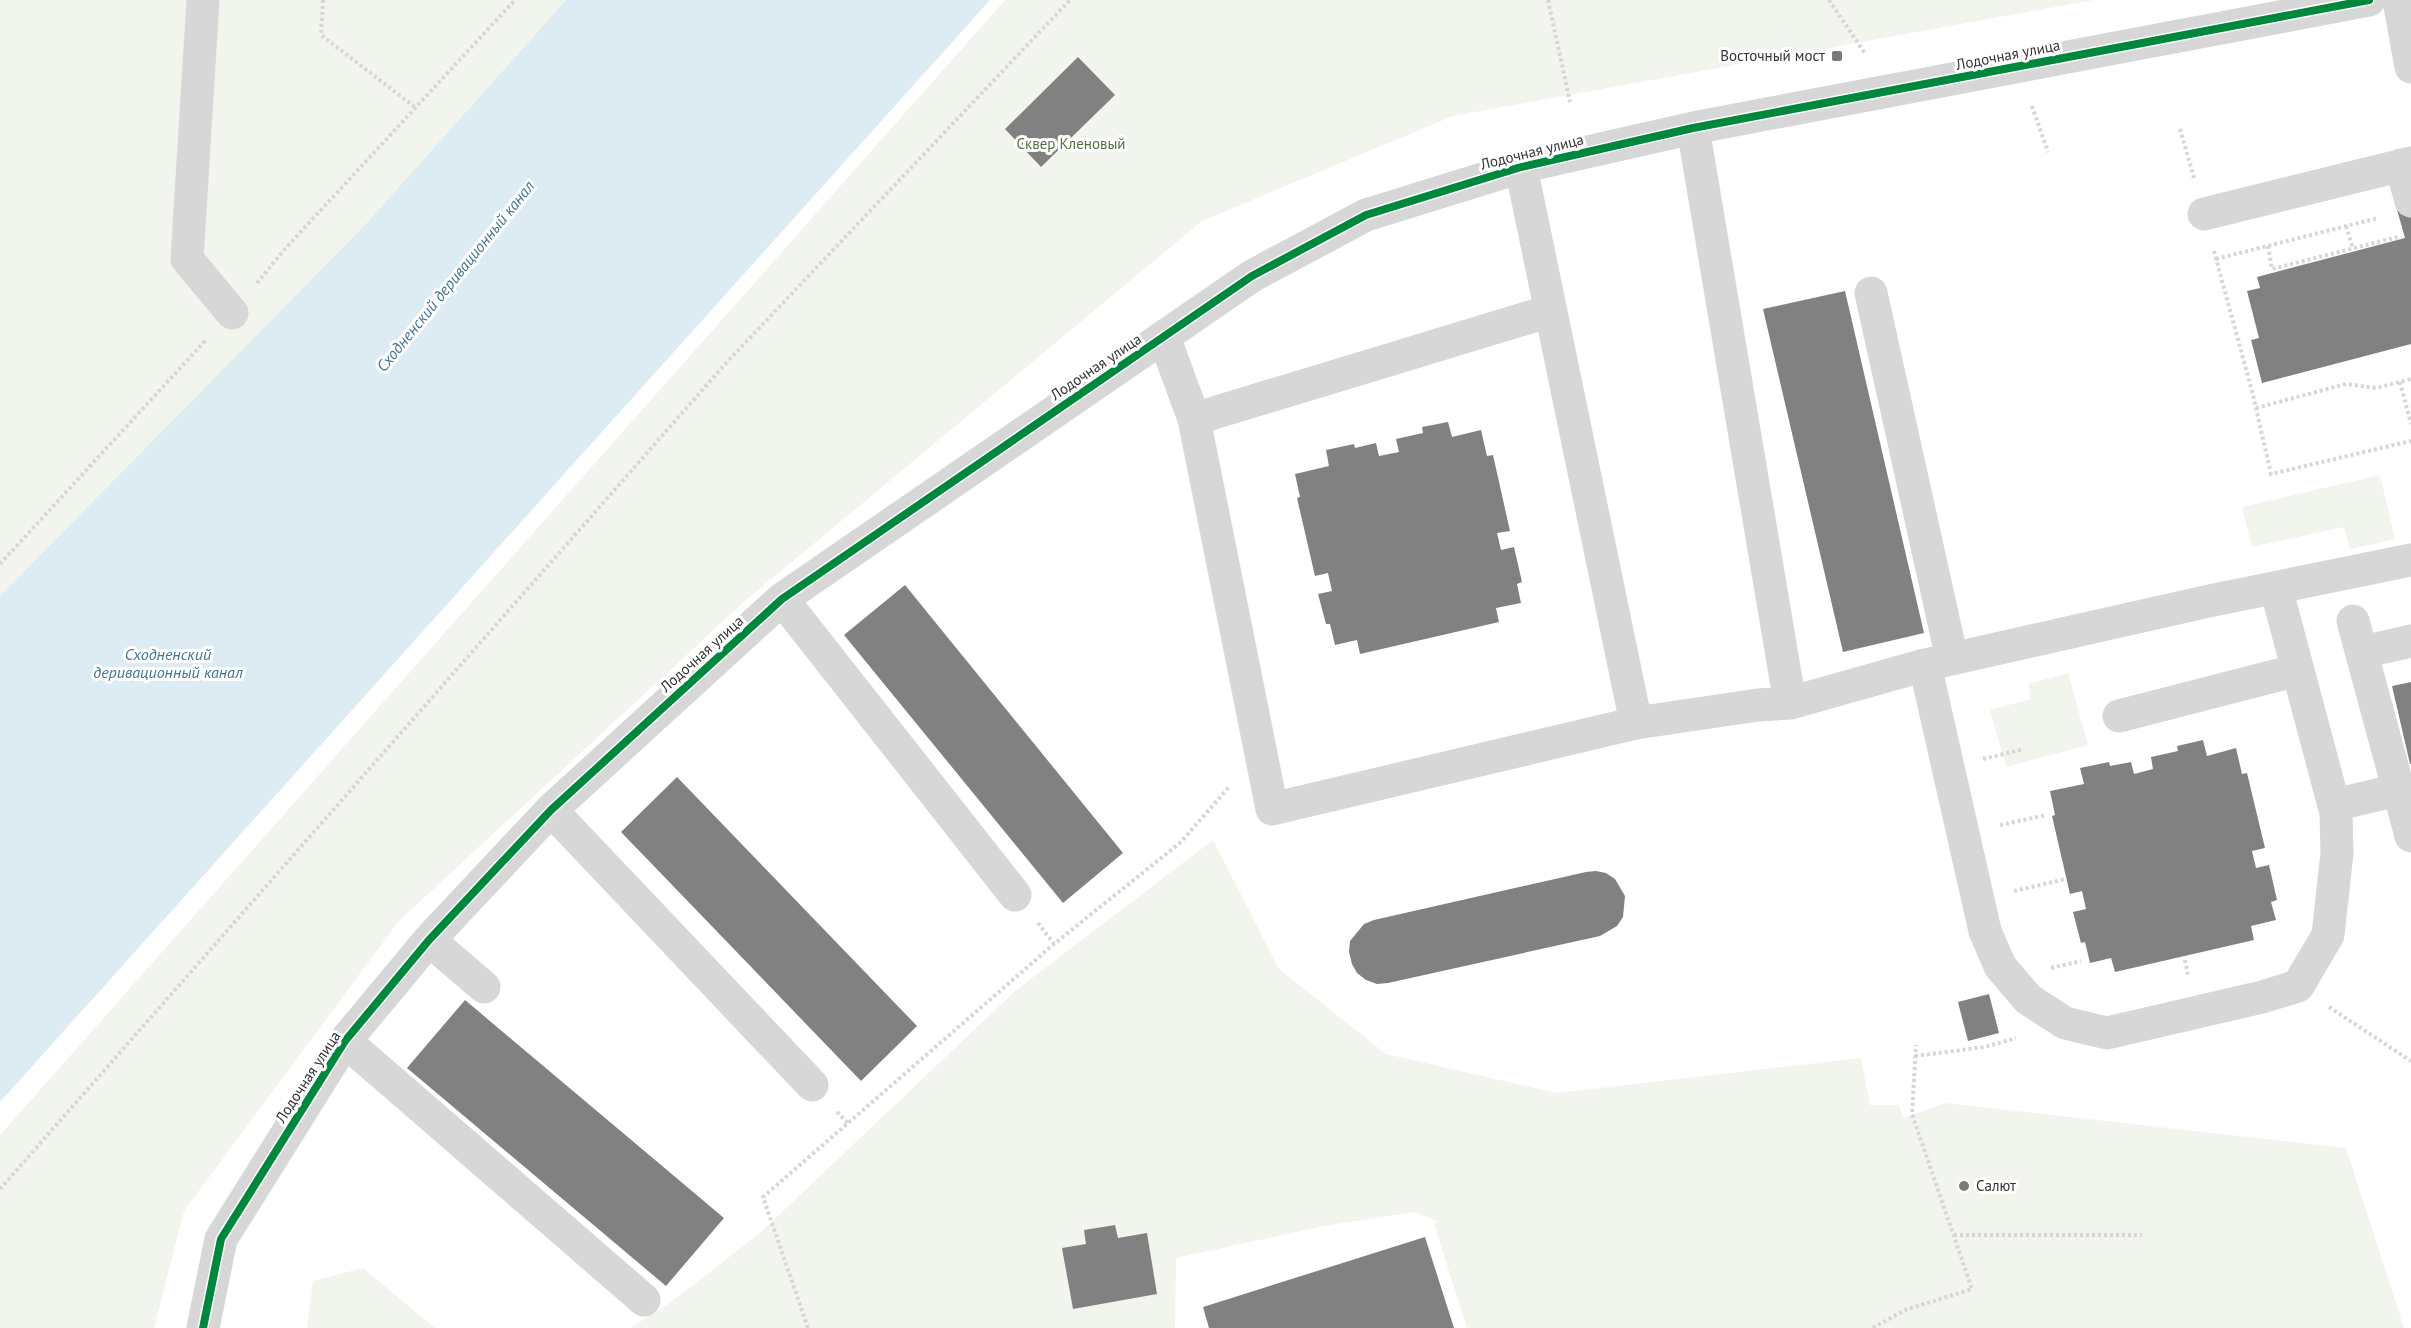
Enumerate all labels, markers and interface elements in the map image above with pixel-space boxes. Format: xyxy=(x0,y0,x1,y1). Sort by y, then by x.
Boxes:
street label: Лодочная улица xyxy=(1953,35,2062,74)
place label: Восточный мост xyxy=(1720,46,1825,65)
marker: Восточный мост xyxy=(1830,49,1844,63)
street label: Лодочная улица xyxy=(1477,130,1585,174)
park label: Сквер Кленовый xyxy=(1017,134,1126,153)
water label: Сходненский деривационный канал xyxy=(372,176,538,376)
street label: Лодочная улица xyxy=(1046,329,1145,405)
street label: Лодочная улица xyxy=(655,611,747,697)
water label: Сходненский деривационный канал xyxy=(93,644,243,682)
street label: Лодочная улица xyxy=(270,1027,344,1127)
place label: Салют xyxy=(1976,1176,2016,1195)
marker: Салют xyxy=(1957,1179,1971,1193)

